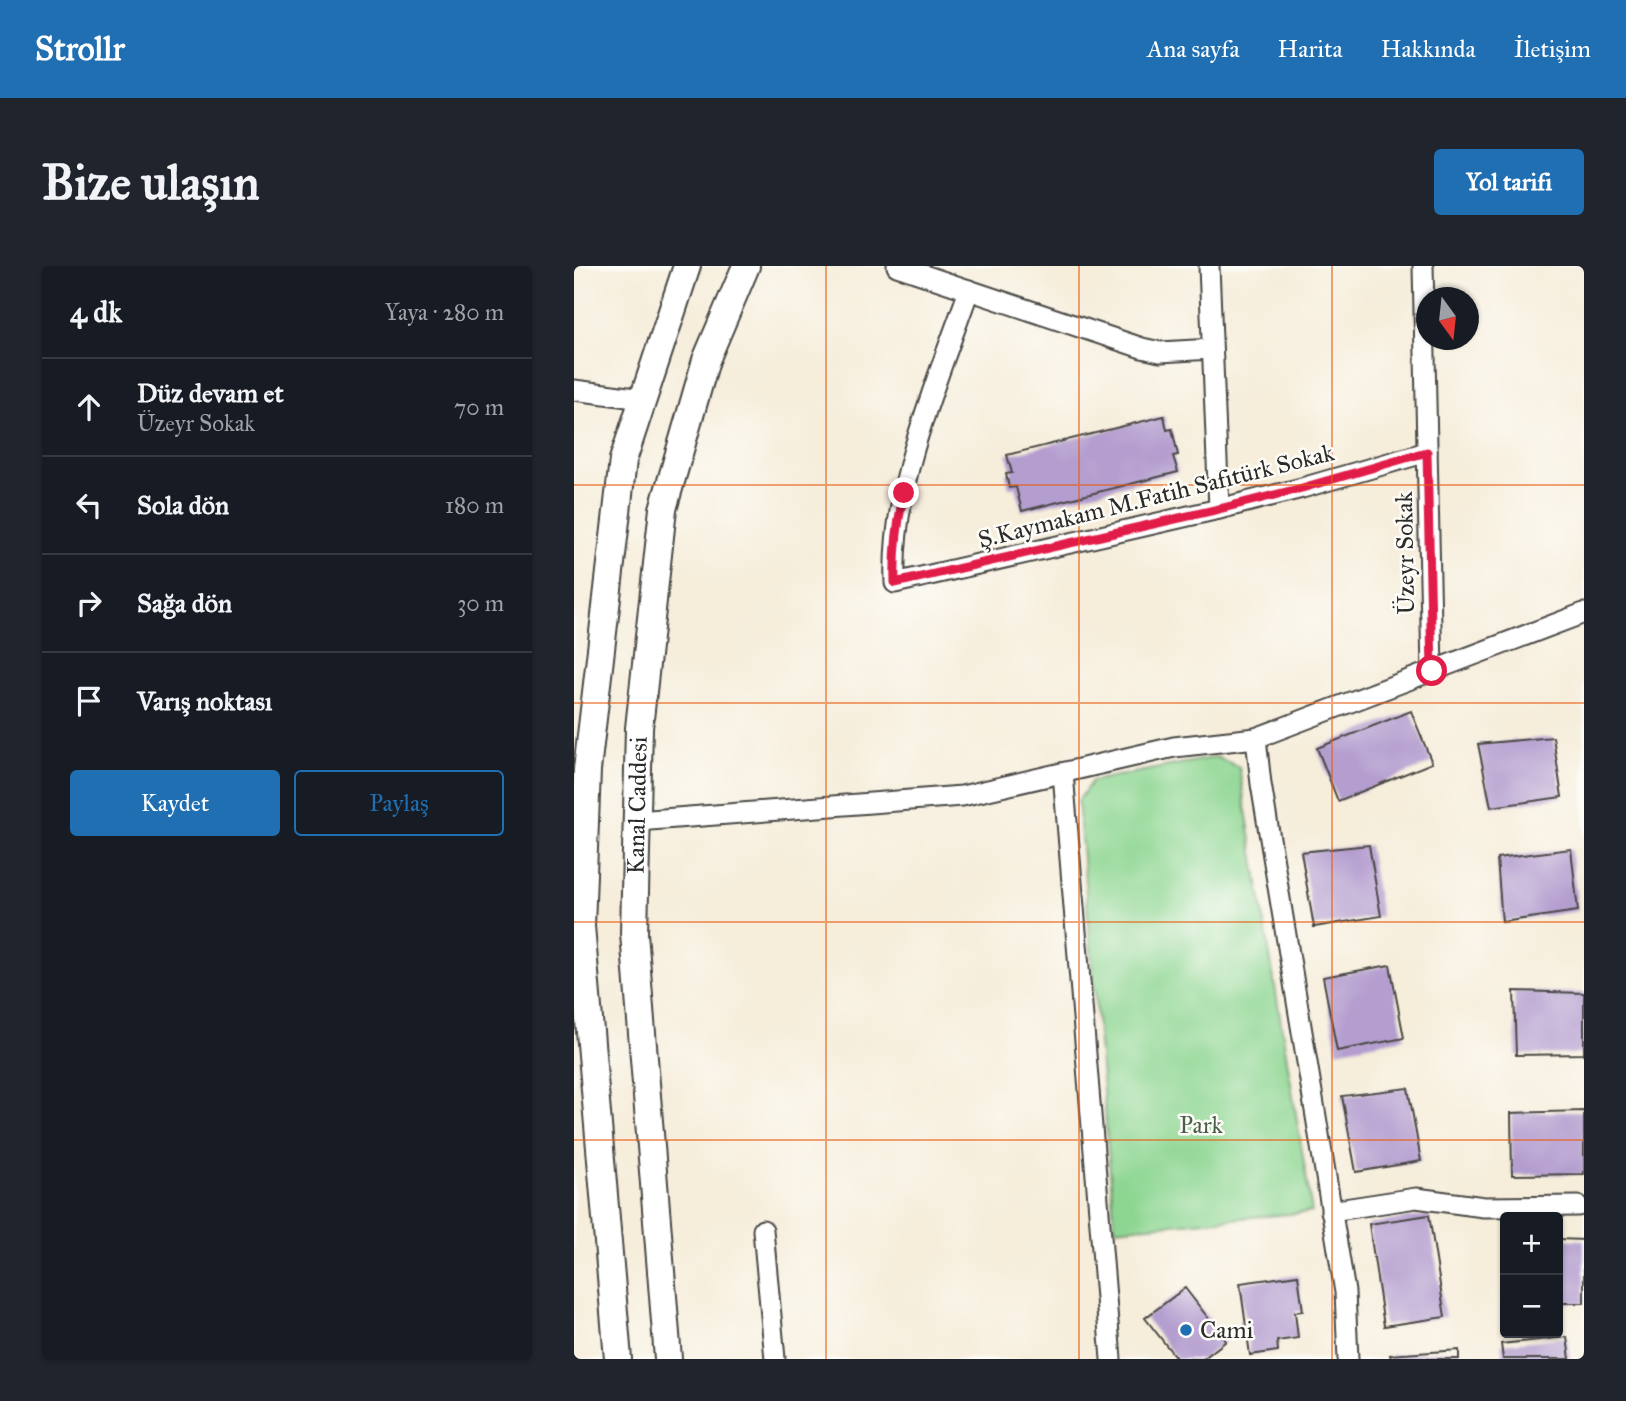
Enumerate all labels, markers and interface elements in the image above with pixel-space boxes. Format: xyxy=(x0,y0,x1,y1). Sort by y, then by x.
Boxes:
text: Strollr xyxy=(35,29,125,69)
text: Ana sayfa xyxy=(1147,34,1240,64)
text: Harita xyxy=(1278,34,1343,64)
text: Hakkında xyxy=(1381,34,1476,64)
text: İletişim xyxy=(1514,34,1591,64)
button: Yol tarifi xyxy=(1434,149,1584,215)
text: Bize ulaşın xyxy=(42,153,259,212)
north arrow xyxy=(1416,287,1479,350)
text: 4 dk xyxy=(70,294,122,330)
text: Yaya · 280 m xyxy=(385,298,504,326)
text: Düz devam et xyxy=(137,377,284,409)
icon: ahead xyxy=(70,388,108,426)
text: 70 m xyxy=(454,393,504,421)
text: Üzeyr Sokak xyxy=(137,409,255,437)
street label: Ş.Kaymakam M.Fatih Safitürk Sokak xyxy=(975,437,1338,555)
route end xyxy=(888,477,919,508)
icon: left xyxy=(70,486,108,524)
text: Sola dön xyxy=(137,489,229,521)
street label: Üzeyr Sokak xyxy=(1389,490,1421,615)
text: 180 m xyxy=(445,491,504,519)
icon: right xyxy=(70,584,108,622)
text: Sağa dön xyxy=(137,587,232,619)
text: 30 m xyxy=(457,589,504,617)
route start xyxy=(1416,655,1447,686)
icon: arrive xyxy=(70,682,108,720)
text: Varış noktası xyxy=(137,685,272,717)
street label: Kanal Caddesi xyxy=(620,736,654,875)
button: Kaydet xyxy=(70,770,280,836)
button: Paylaş xyxy=(294,770,504,836)
park label: Park xyxy=(1179,1110,1224,1140)
map controls xyxy=(1500,1212,1563,1338)
button: + xyxy=(1500,1212,1563,1275)
button: − xyxy=(1500,1275,1563,1338)
place label: Cami xyxy=(1200,1315,1254,1345)
marker: Cami xyxy=(1178,1322,1194,1338)

